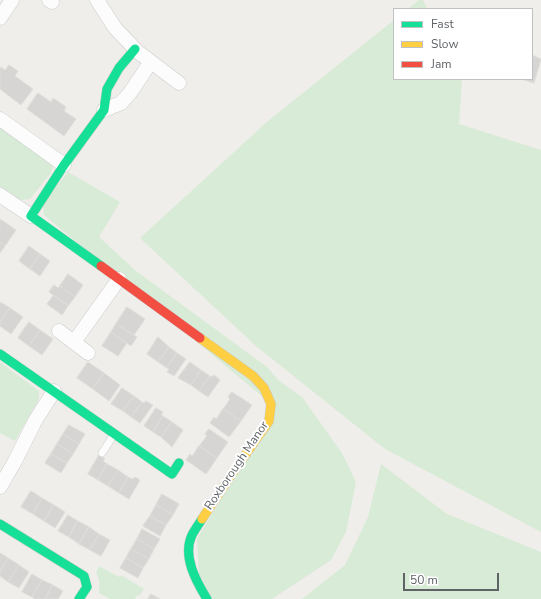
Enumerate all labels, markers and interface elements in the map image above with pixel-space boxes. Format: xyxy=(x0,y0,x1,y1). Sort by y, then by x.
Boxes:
legend xyxy=(393,8,533,80)
text: Fast xyxy=(431,16,454,32)
text: Slow xyxy=(431,36,459,52)
text: Jam xyxy=(431,56,452,72)
street label: Roxborough Manor xyxy=(202,419,272,513)
scale bar xyxy=(405,565,501,591)
text: 50 m xyxy=(410,572,438,588)

